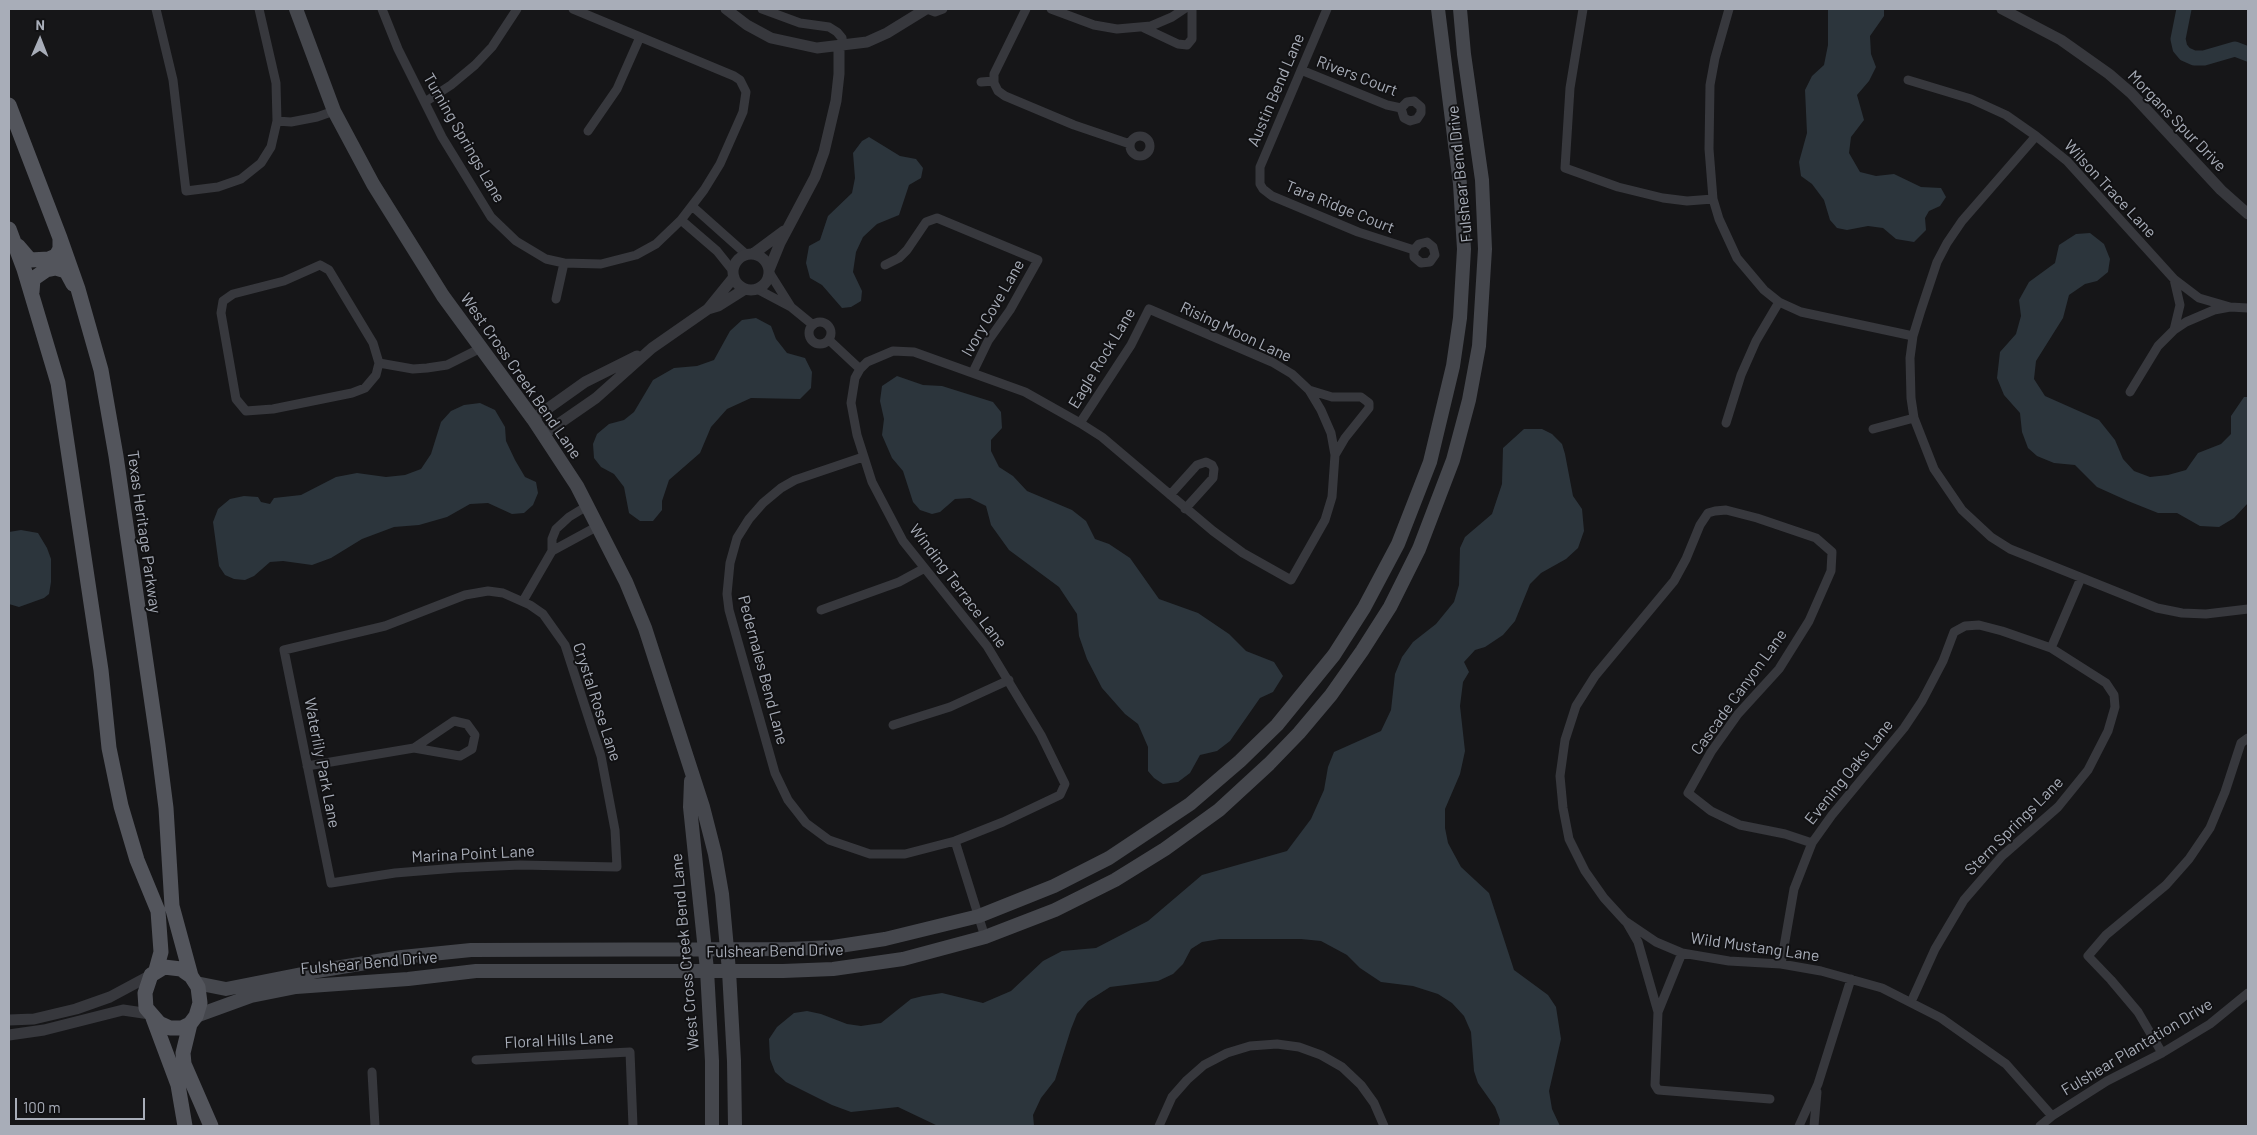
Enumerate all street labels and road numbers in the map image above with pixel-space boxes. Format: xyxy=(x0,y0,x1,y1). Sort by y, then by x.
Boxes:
street label: Austin Bend Lane xyxy=(1244,31,1308,149)
street label: Rivers Court xyxy=(1314,52,1400,100)
street label: Morgans Spur Drive xyxy=(2124,66,2230,176)
street label: Turning Springs Lane xyxy=(419,70,509,206)
street label: Fulshear Bend Drive xyxy=(1443,105,1477,243)
street label: Wilson Trace Lane xyxy=(2060,136,2160,242)
street label: Tara Ridge Court xyxy=(1283,176,1397,238)
street label: Ivory Cove Lane xyxy=(958,256,1028,360)
street label: West Cross Creek Bend Lane xyxy=(456,289,586,463)
street label: Rising Moon Lane xyxy=(1177,298,1295,366)
street label: Eagle Rock Lane xyxy=(1064,304,1140,412)
street label: Texas Heritage Parkway xyxy=(123,449,165,615)
street label: Winding Terrace Lane xyxy=(905,520,1011,652)
street label: Pedernales Bend Lane xyxy=(734,593,792,747)
street label: Cascade Canyon Lane xyxy=(1687,625,1791,759)
street label: Crystal Rose Lane xyxy=(569,640,625,764)
street label: Waterlily Park Lane xyxy=(300,696,344,830)
street label: Evening Oaks Lane xyxy=(1801,716,1897,828)
street label: Stern Springs Lane xyxy=(1961,773,2067,879)
street label: Marina Point Lane xyxy=(411,841,535,867)
street label: West Cross Creek Bend Lane xyxy=(667,853,703,1051)
street label: Wild Mustang Lane xyxy=(1689,928,1821,966)
street label: Fulshear Bend Drive xyxy=(706,940,844,962)
street label: Fulshear Bend Drive xyxy=(300,947,438,979)
street label: Fulshear Plantation Drive xyxy=(2058,994,2216,1100)
street label: Floral Hills Lane xyxy=(504,1028,614,1052)

